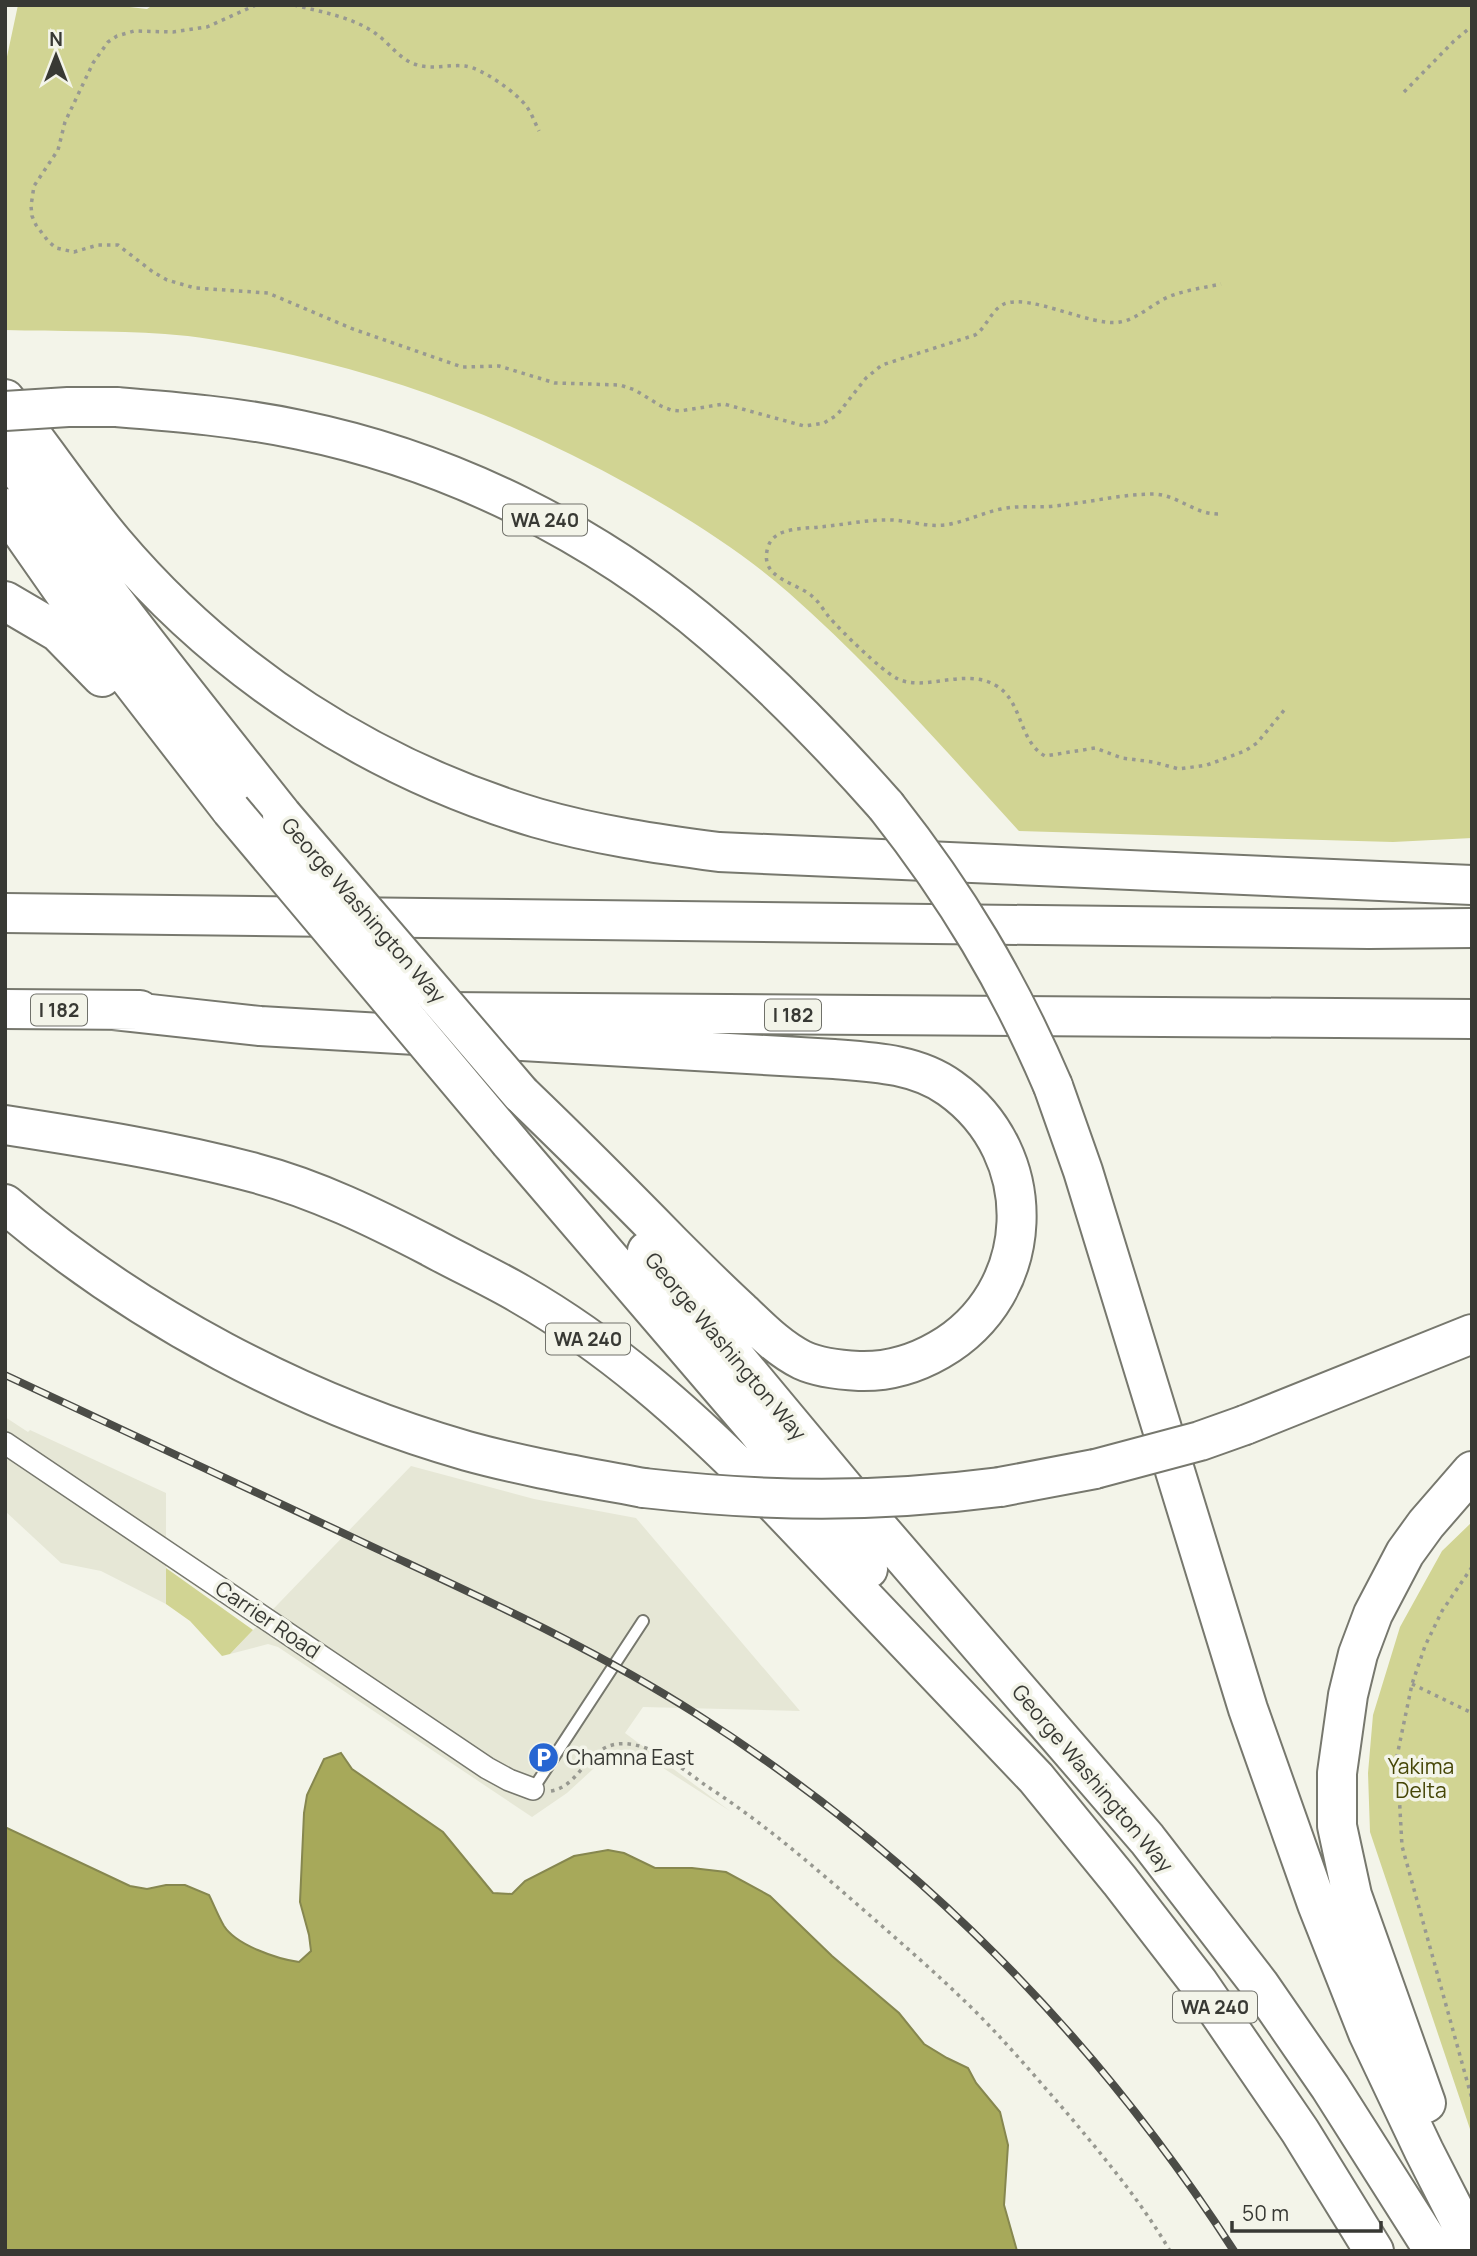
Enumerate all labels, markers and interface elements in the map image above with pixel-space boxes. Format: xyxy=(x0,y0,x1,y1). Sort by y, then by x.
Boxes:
north arrow xyxy=(21,21,91,91)
text: N xyxy=(49,26,63,52)
road number: WA 240 xyxy=(503,505,587,536)
street label: George Washington Way xyxy=(276,811,452,1009)
road number: I 182 xyxy=(31,994,87,1026)
road number: I 182 xyxy=(765,1000,821,1030)
street label: George Washington Way xyxy=(639,1246,813,1446)
road number: WA 240 xyxy=(546,1324,630,1354)
street label: Carrier Road xyxy=(210,1574,326,1664)
street label: George Washington Way xyxy=(1006,1678,1180,1878)
parking icon: Chamna East xyxy=(526,1740,560,1774)
place label: Chamna East xyxy=(566,1743,694,1771)
park label: Yakima Delta xyxy=(1388,1752,1454,1804)
road number: WA 240 xyxy=(1173,1992,1257,2022)
scale bar xyxy=(1232,2190,1381,2234)
text: 50 m xyxy=(1242,2199,1289,2227)

